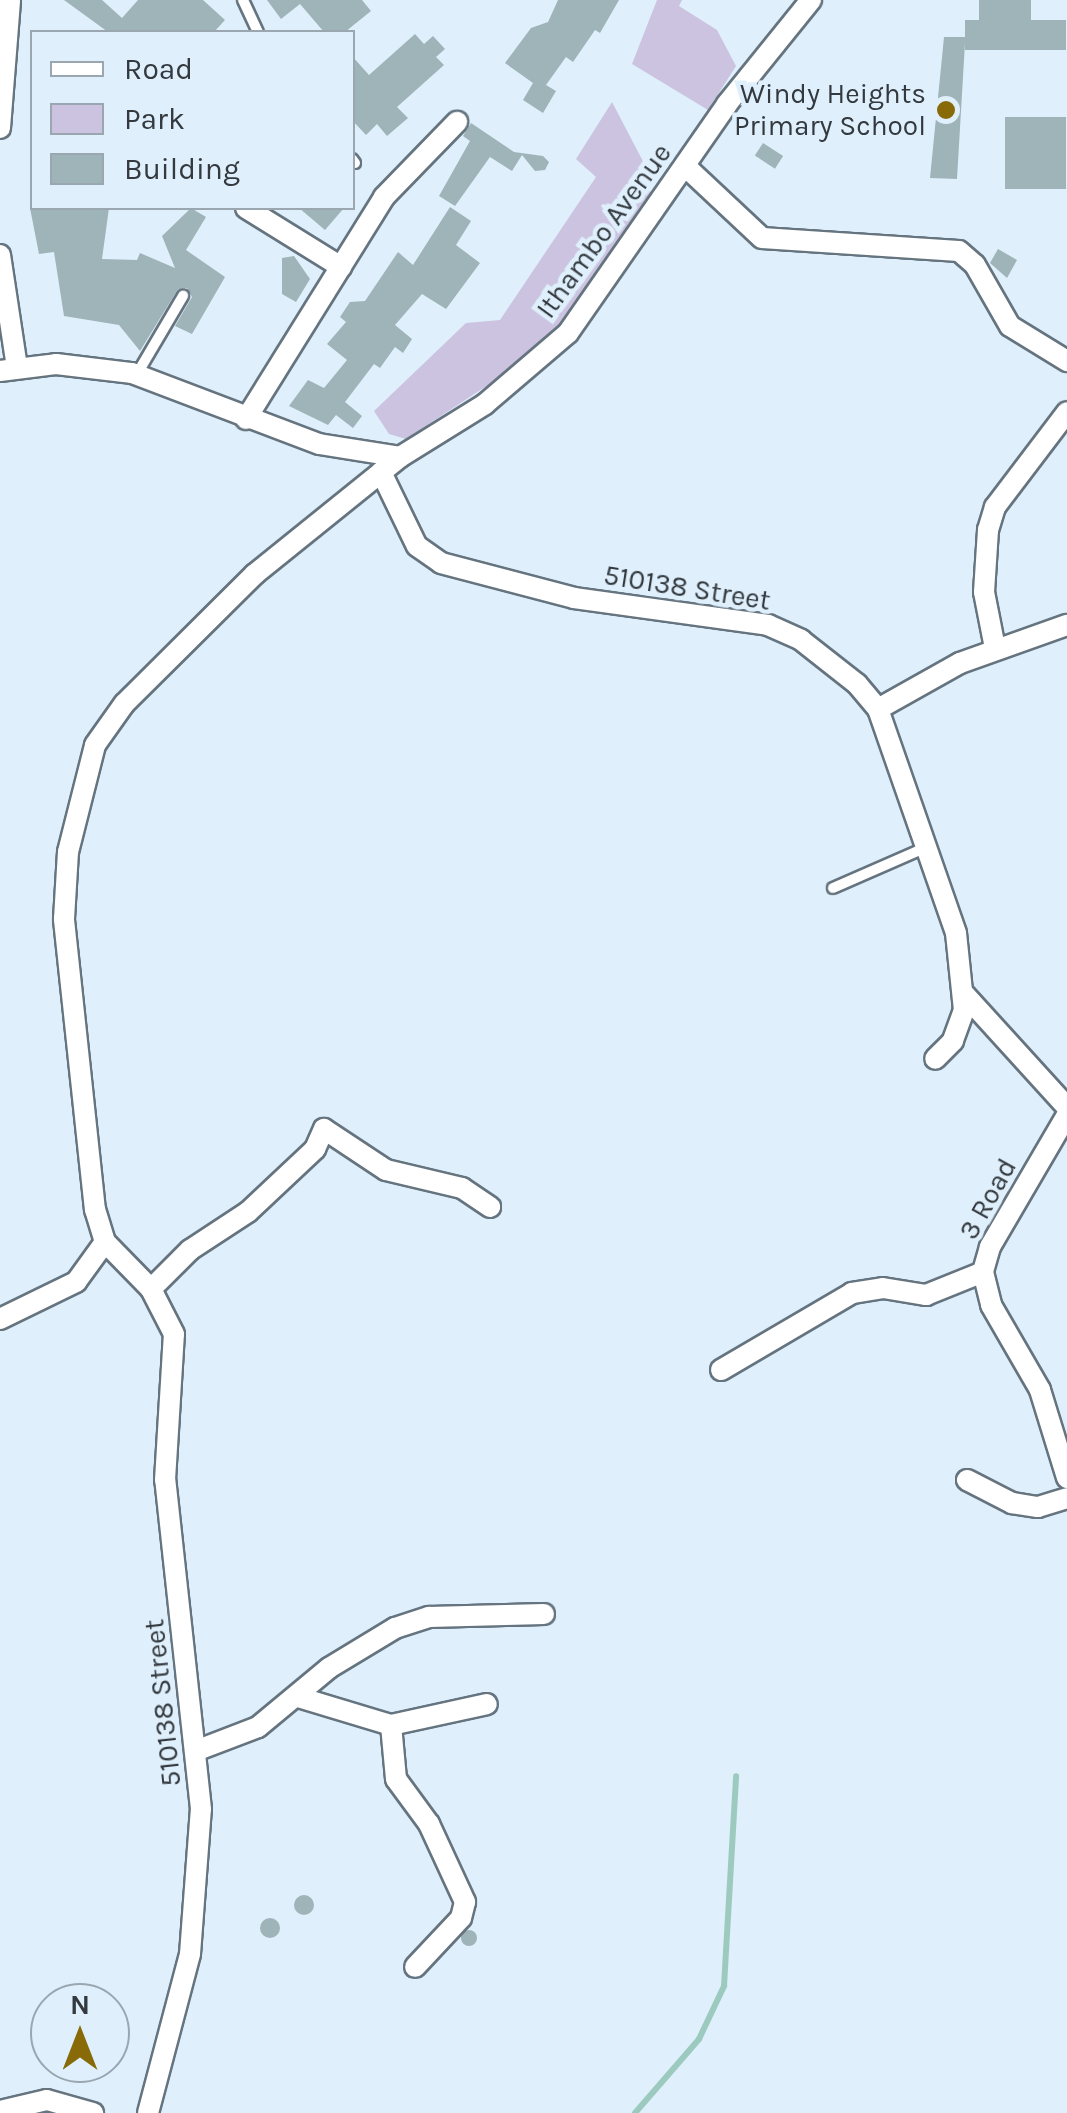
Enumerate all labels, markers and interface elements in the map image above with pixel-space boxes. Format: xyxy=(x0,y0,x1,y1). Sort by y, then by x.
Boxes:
legend xyxy=(30,30,355,210)
text: Road xyxy=(124,51,193,87)
place label: Windy Heights Primary School xyxy=(734,77,926,143)
marker: Windy Heights Primary School xyxy=(935,99,957,121)
text: Park xyxy=(124,101,185,137)
street label: Ithambo Avenue xyxy=(529,137,679,325)
text: Building xyxy=(124,151,240,187)
street label: 510138 Street xyxy=(601,558,773,618)
street label: 3 Road xyxy=(952,1153,1024,1245)
street label: 510138 Street xyxy=(138,1618,188,1788)
north arrow xyxy=(30,1983,130,2083)
text: N xyxy=(70,1988,90,2021)

